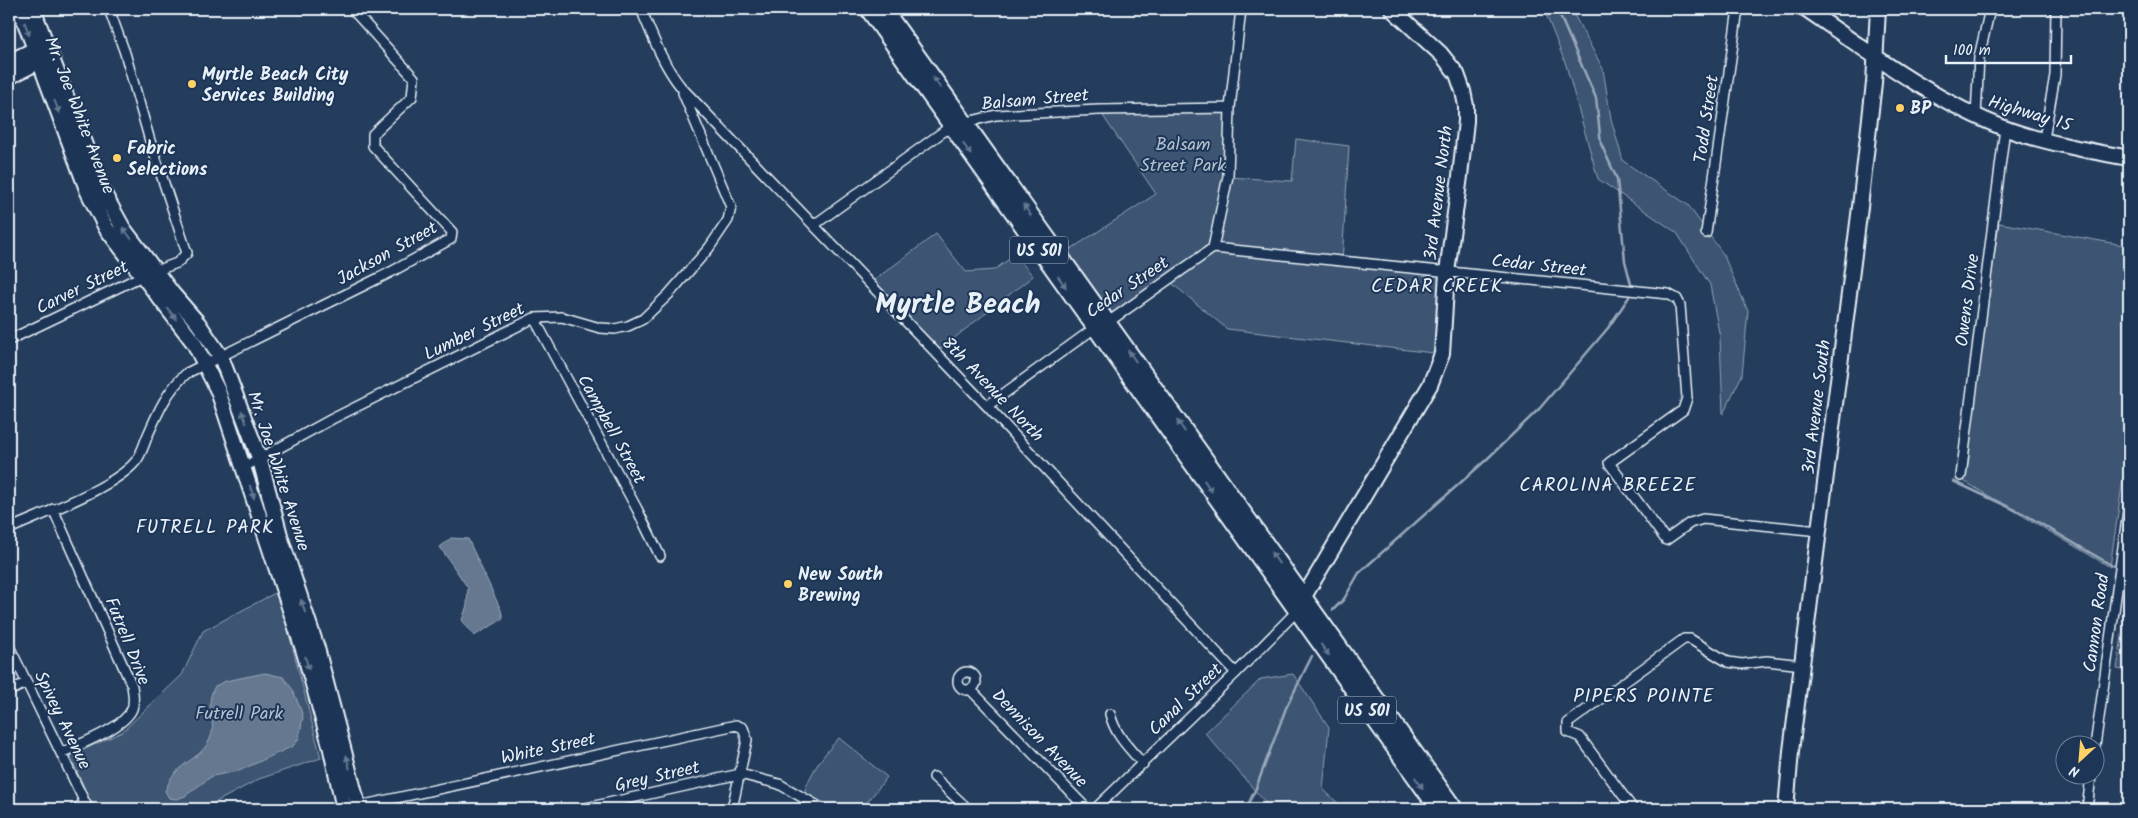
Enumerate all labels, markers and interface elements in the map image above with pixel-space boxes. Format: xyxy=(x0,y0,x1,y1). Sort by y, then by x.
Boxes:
one-way arrow xyxy=(23,22,31,37)
street label: Mr. Joe White Avenue xyxy=(35,32,122,199)
scale bar xyxy=(1946,32,2070,64)
text: 100 m xyxy=(1953,39,1991,63)
place label: Myrtle Beach City Services Building xyxy=(202,61,349,111)
street label: Todd Street xyxy=(1687,72,1728,165)
one-way arrow xyxy=(932,76,942,90)
marker: Myrtle Beach City Services Building xyxy=(186,78,198,90)
street label: Balsam Street xyxy=(980,81,1091,120)
street label: Highway 15 xyxy=(1984,88,2076,141)
place label: BP xyxy=(1910,95,1932,124)
one-way arrow xyxy=(53,100,61,115)
marker: BP xyxy=(1894,102,1906,114)
street label: 3rd Avenue North xyxy=(1417,124,1462,262)
park label: Balsam Street Park xyxy=(1140,131,1226,181)
place label: Fabric Selections xyxy=(127,135,208,185)
one-way arrow xyxy=(962,142,972,156)
marker: Fabric Selections xyxy=(111,152,123,164)
one-way arrow xyxy=(1022,203,1032,217)
street label: Jackson Street xyxy=(332,214,444,294)
one-way arrow xyxy=(121,227,132,240)
road number: US 501 xyxy=(1010,236,1068,264)
street label: Cedar Street xyxy=(1490,247,1589,286)
street label: Cedar Street xyxy=(1080,249,1176,327)
street label: Owens Drive xyxy=(1948,252,1989,348)
street label: Carver Street xyxy=(31,253,135,323)
district label: CEDAR CREEK xyxy=(1371,272,1503,302)
one-way arrow xyxy=(1056,275,1067,288)
district label: Myrtle Beach xyxy=(875,283,1041,328)
street label: Lumber Street xyxy=(419,295,531,369)
one-way arrow xyxy=(166,308,177,321)
street label: 8th Avenue North xyxy=(934,330,1050,450)
street label: 3rd Avenue South xyxy=(1795,338,1840,476)
one-way arrow xyxy=(1127,349,1137,363)
street label: Campbell Street xyxy=(569,370,653,491)
street label: Mr. Joe White Avenue xyxy=(238,388,317,555)
one-way arrow xyxy=(240,410,247,425)
one-way arrow xyxy=(1176,419,1186,433)
district label: CAROLINA BREEZE xyxy=(1519,471,1697,501)
one-way arrow xyxy=(1203,479,1213,493)
one-way arrow xyxy=(248,484,256,499)
district label: FUTRELL PARK xyxy=(136,513,274,543)
one-way arrow xyxy=(1270,551,1280,565)
place label: New South Brewing xyxy=(798,561,883,611)
street label: Cannon Road xyxy=(2076,571,2119,674)
marker: New South Brewing xyxy=(782,578,794,590)
street label: Futrell Drive xyxy=(96,593,157,690)
one-way arrow xyxy=(299,598,306,613)
one-way arrow xyxy=(1320,643,1330,657)
one-way arrow xyxy=(303,655,311,670)
street label: Canal Street xyxy=(1142,656,1231,743)
street label: Spivey Avenue xyxy=(25,666,98,775)
district label: PIPERS POINTE xyxy=(1573,682,1715,712)
street label: Dennison Avenue xyxy=(984,683,1094,795)
road number: US 501 xyxy=(1338,696,1396,724)
park label: Futrell Park xyxy=(195,700,283,729)
street label: White Street xyxy=(498,725,599,774)
north arrow xyxy=(2056,736,2106,786)
street label: Grey Street xyxy=(612,753,704,801)
one-way arrow xyxy=(344,754,352,769)
text: N xyxy=(2066,759,2084,783)
one-way arrow xyxy=(1414,776,1424,789)

